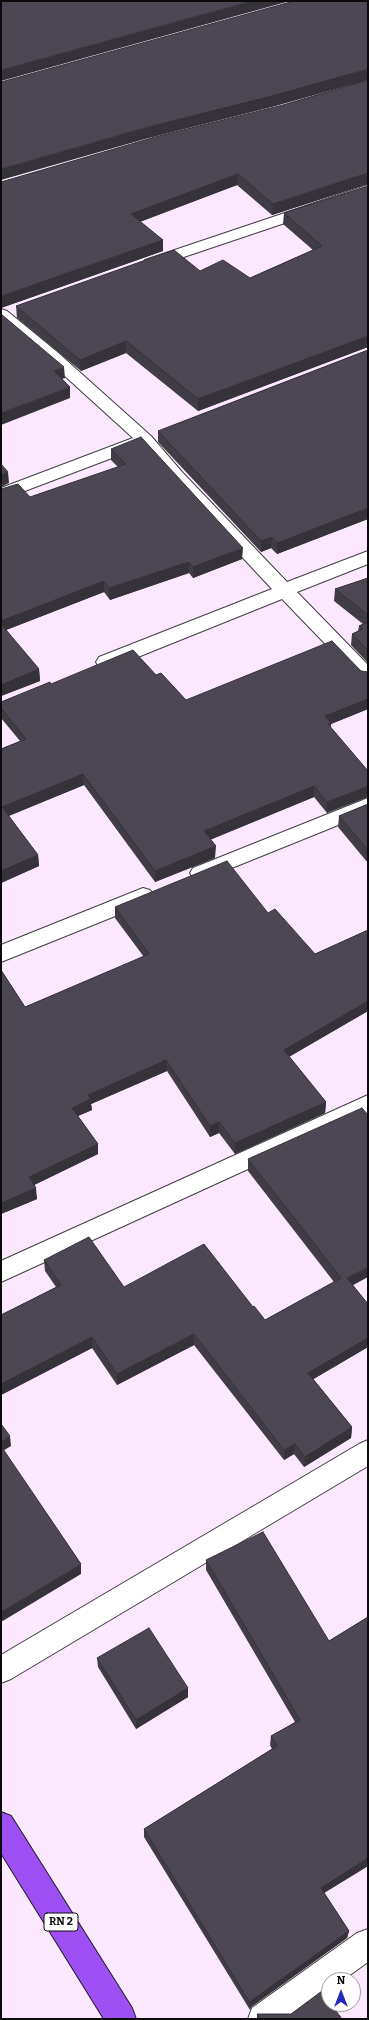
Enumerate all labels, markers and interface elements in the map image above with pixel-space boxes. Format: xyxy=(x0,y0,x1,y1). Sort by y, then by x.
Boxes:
road number: RN 2 xyxy=(44,1913,78,1931)
north arrow xyxy=(321,1972,361,2012)
text: N xyxy=(337,1974,345,1987)

